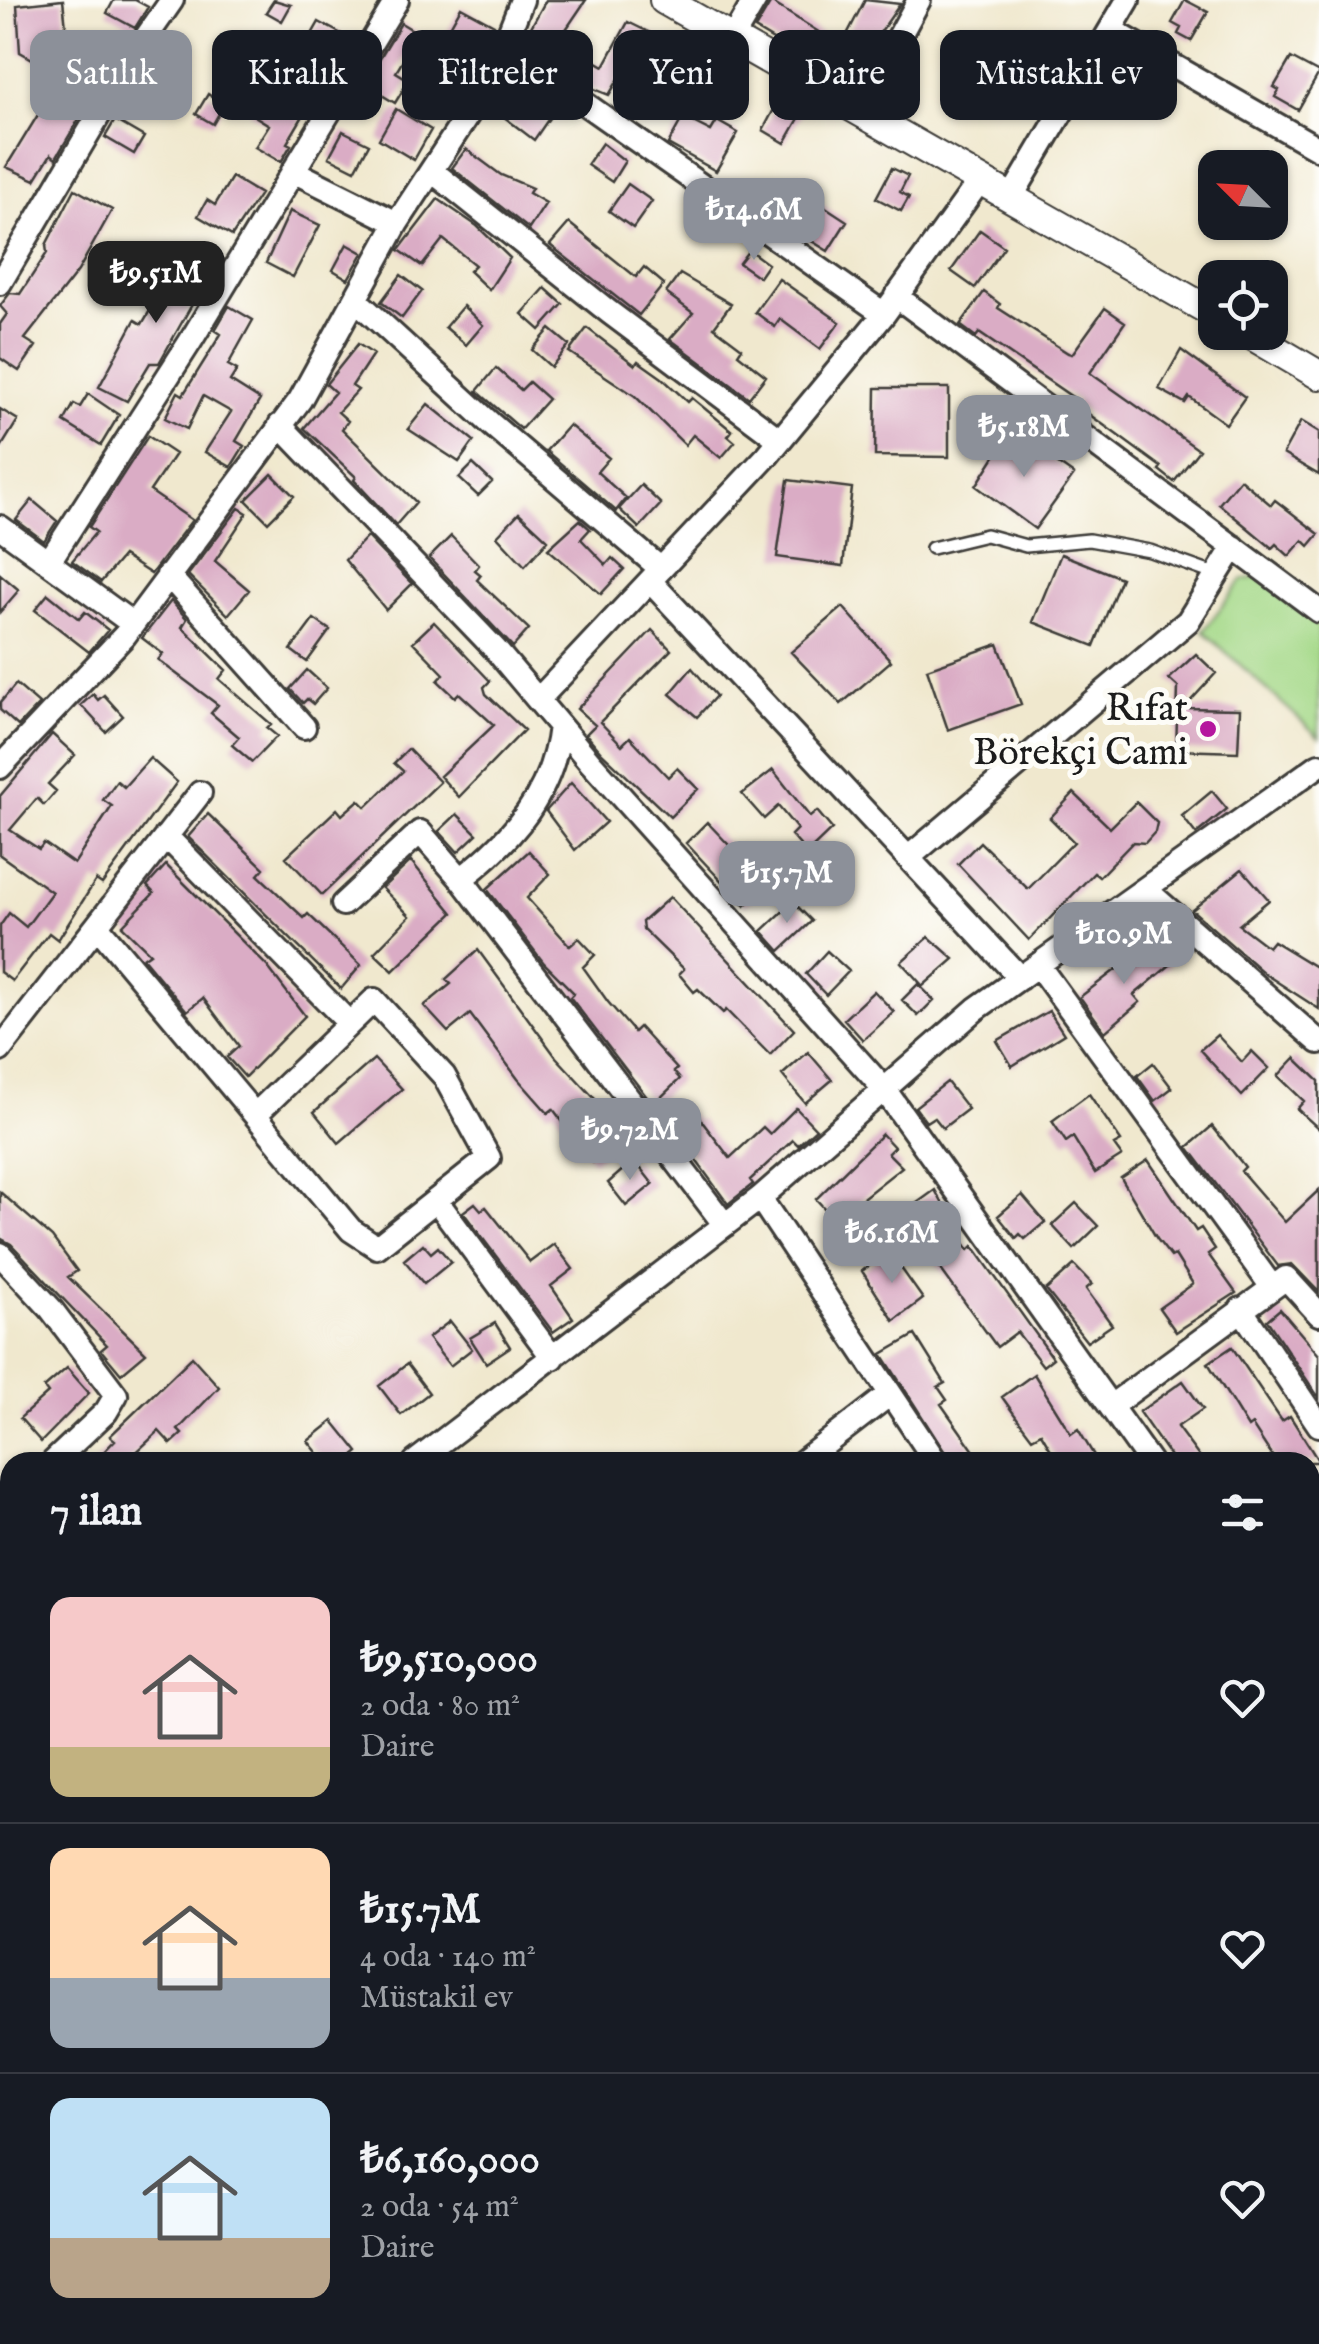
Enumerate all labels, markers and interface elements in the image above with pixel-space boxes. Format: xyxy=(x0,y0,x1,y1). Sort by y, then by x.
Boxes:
chip: Satılık xyxy=(30,30,192,120)
chip: Kiralık xyxy=(212,30,382,120)
chip: Filtreler xyxy=(402,30,593,120)
chip: Yeni xyxy=(613,30,749,120)
chip: Daire xyxy=(769,30,920,120)
chip: Müstakil ev xyxy=(940,30,1177,120)
north arrow xyxy=(1198,150,1288,240)
map controls xyxy=(1198,150,1288,350)
pin: ₺14.6M xyxy=(673,178,835,263)
text: ₺14.6M xyxy=(705,190,803,231)
pin: ₺9.51M xyxy=(75,241,237,326)
text: ₺9.51M xyxy=(110,253,202,294)
button: locate xyxy=(1198,260,1288,350)
pin: ₺5.18M xyxy=(943,395,1105,480)
text: ₺5.18M xyxy=(978,407,1070,448)
place label: Rıfat Börekçi Cami xyxy=(973,686,1188,778)
marker: Rıfat Börekçi Cami xyxy=(1197,718,1219,740)
pin: ₺15.7M xyxy=(706,841,868,926)
text: ₺15.7M xyxy=(741,853,833,894)
pin: ₺10.9M xyxy=(1043,902,1205,987)
text: ₺10.9M xyxy=(1076,914,1172,955)
pin: ₺9.72M xyxy=(549,1098,711,1183)
text: ₺9.72M xyxy=(581,1110,679,1151)
pin: ₺6.16M xyxy=(811,1201,973,1286)
text: ₺6.16M xyxy=(845,1213,939,1254)
icon: filters xyxy=(1215,1485,1270,1540)
text: 7 ilan xyxy=(50,1486,142,1539)
text: ₺9,510,000 xyxy=(360,1633,538,1686)
icon: home xyxy=(130,1637,250,1757)
icon: heart xyxy=(1215,1670,1270,1725)
text: 2 oda · 80 m² xyxy=(360,1686,520,1727)
text: Daire xyxy=(360,1727,435,1768)
text: ₺15.7M xyxy=(360,1884,481,1937)
icon: home xyxy=(130,1888,250,2008)
icon: heart xyxy=(1215,1921,1270,1976)
text: 4 oda · 140 m² xyxy=(360,1937,536,1978)
text: Müstakil ev xyxy=(360,1978,513,2019)
text: ₺6,160,000 xyxy=(360,2134,540,2187)
icon: home xyxy=(130,2138,250,2258)
icon: heart xyxy=(1215,2171,1270,2226)
text: 2 oda · 54 m² xyxy=(360,2187,519,2228)
text: Daire xyxy=(360,2228,435,2269)

